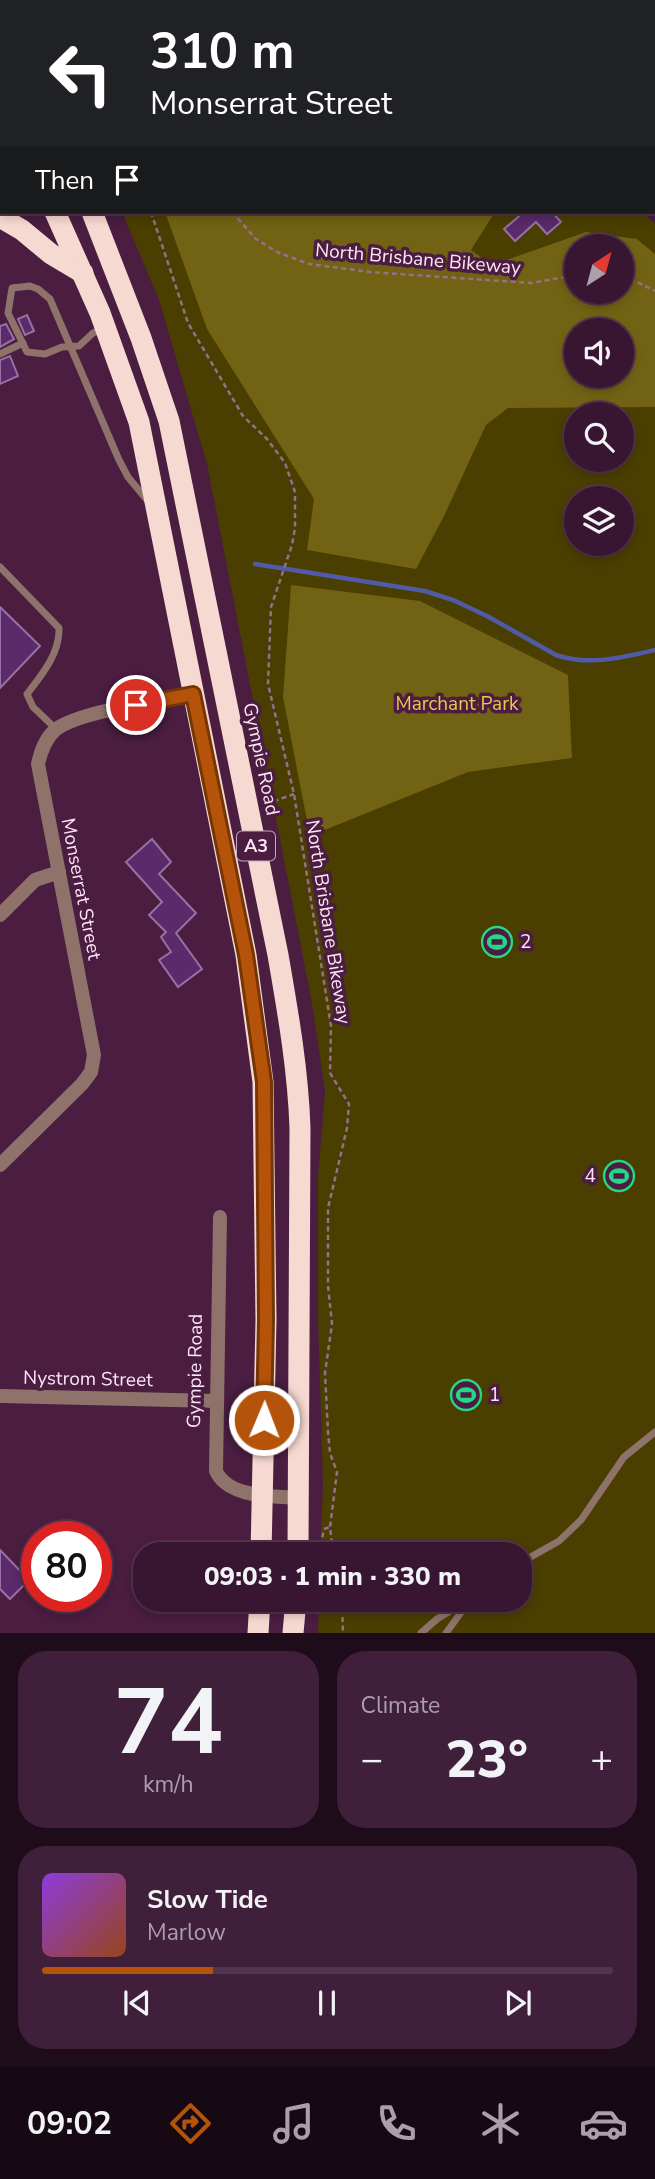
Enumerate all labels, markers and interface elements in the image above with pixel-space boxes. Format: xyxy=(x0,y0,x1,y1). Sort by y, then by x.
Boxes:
text: 310 m xyxy=(150,18,294,85)
icon: left xyxy=(35,28,126,119)
text: Monserrat Street xyxy=(150,82,392,125)
icon: arrive xyxy=(108,161,146,199)
text: Then xyxy=(35,163,94,198)
north arrow xyxy=(564,234,634,304)
map controls xyxy=(564,234,634,556)
street label: North Brisbane Bikeway xyxy=(314,237,522,281)
button: sound xyxy=(564,318,634,388)
button: search xyxy=(564,402,634,472)
button: layers xyxy=(564,486,634,556)
pin xyxy=(106,675,166,735)
icon: arrive xyxy=(117,686,155,724)
park label: Marchant Park xyxy=(396,691,519,717)
street label: Gympie Road xyxy=(236,700,286,818)
street label: Monserrat Street xyxy=(55,816,108,962)
street label: North Brisbane Bikeway xyxy=(299,818,357,1026)
road number: A3 xyxy=(237,832,275,860)
sports icon: 2 xyxy=(480,925,514,959)
place label: 2 xyxy=(520,929,531,955)
sports icon: 4 xyxy=(602,1159,636,1193)
place label: 4 xyxy=(585,1163,596,1189)
street label: Gympie Road xyxy=(181,1314,209,1428)
street label: Nystrom Street xyxy=(23,1365,153,1393)
sports icon: 1 xyxy=(449,1378,483,1412)
place label: 1 xyxy=(489,1382,500,1408)
position arrow xyxy=(227,1383,301,1457)
speed limit sign: 80 xyxy=(21,1521,112,1612)
text: 09:03 · 1 min · 330 m xyxy=(204,1559,461,1594)
text: 74 xyxy=(114,1661,223,1785)
text: Climate xyxy=(361,1690,440,1721)
text: 23° xyxy=(446,1724,528,1795)
text: − xyxy=(361,1734,383,1785)
text: + xyxy=(590,1734,613,1785)
text: km/h xyxy=(143,1769,194,1800)
text: Slow Tide xyxy=(147,1882,268,1917)
text: Marlow xyxy=(147,1917,226,1948)
icon: previous xyxy=(118,1984,156,2022)
icon: pause xyxy=(308,1984,346,2022)
icon: next xyxy=(499,1984,537,2022)
icon: directions xyxy=(166,2099,215,2148)
icon: music xyxy=(269,2099,318,2148)
icon: phone xyxy=(372,2099,421,2148)
icon: climate xyxy=(476,2099,525,2148)
icon: car xyxy=(579,2099,628,2148)
text: 09:02 xyxy=(27,2102,112,2145)

